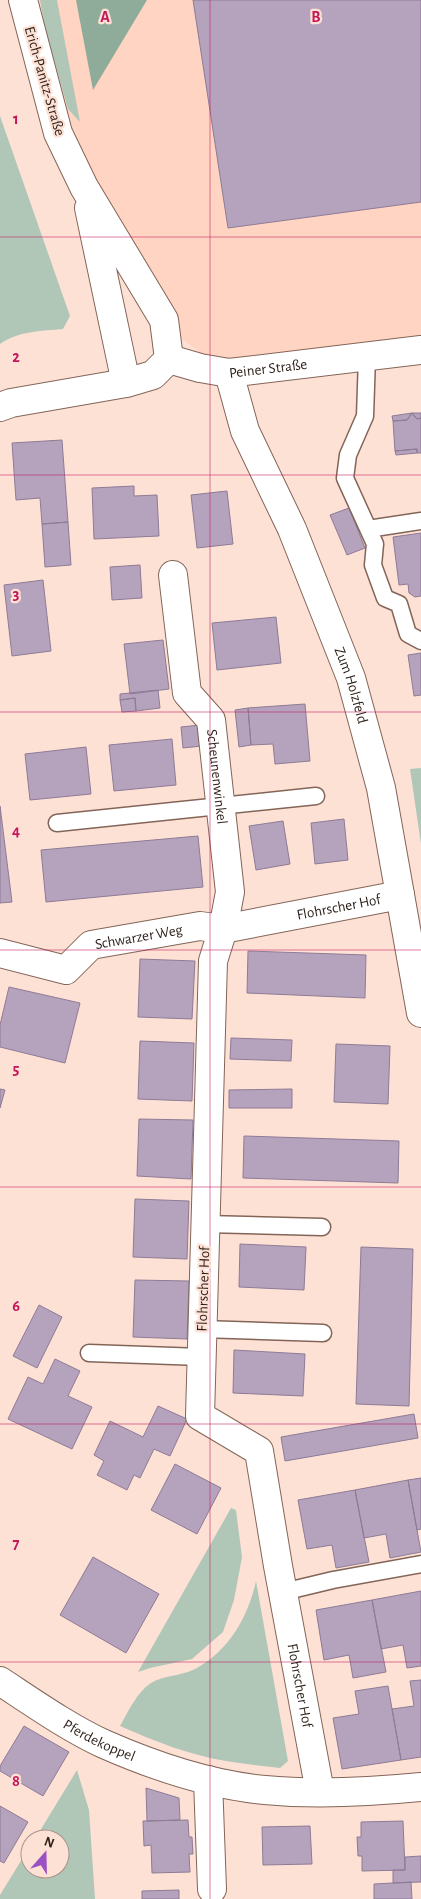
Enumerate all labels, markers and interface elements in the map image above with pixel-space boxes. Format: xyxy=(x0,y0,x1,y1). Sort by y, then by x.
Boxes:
text: A xyxy=(100,9,110,25)
text: B xyxy=(311,9,321,25)
street label: Erich-Panitz-Straße xyxy=(22,25,67,138)
text: 1 xyxy=(13,111,19,127)
text: 2 xyxy=(12,349,20,365)
street label: Peiner Straße xyxy=(228,357,308,381)
text: 3 xyxy=(13,586,20,602)
street label: Zum Holzfeld xyxy=(331,645,370,725)
street label: Scheunenwinkel xyxy=(204,728,229,825)
text: 4 xyxy=(12,823,20,839)
street label: Flohrscher Hof xyxy=(295,892,383,923)
street label: Schwarzer Weg xyxy=(94,922,184,952)
text: 5 xyxy=(13,1061,20,1077)
street label: Flohrscher Hof xyxy=(195,1245,213,1332)
text: 6 xyxy=(12,1298,20,1314)
text: 7 xyxy=(13,1536,20,1552)
street label: Flohrscher Hof xyxy=(285,1642,315,1730)
street label: Pferdekoppel xyxy=(60,1717,137,1764)
text: 8 xyxy=(12,1773,20,1789)
north arrow xyxy=(20,1829,70,1879)
text: N xyxy=(42,1834,56,1851)

